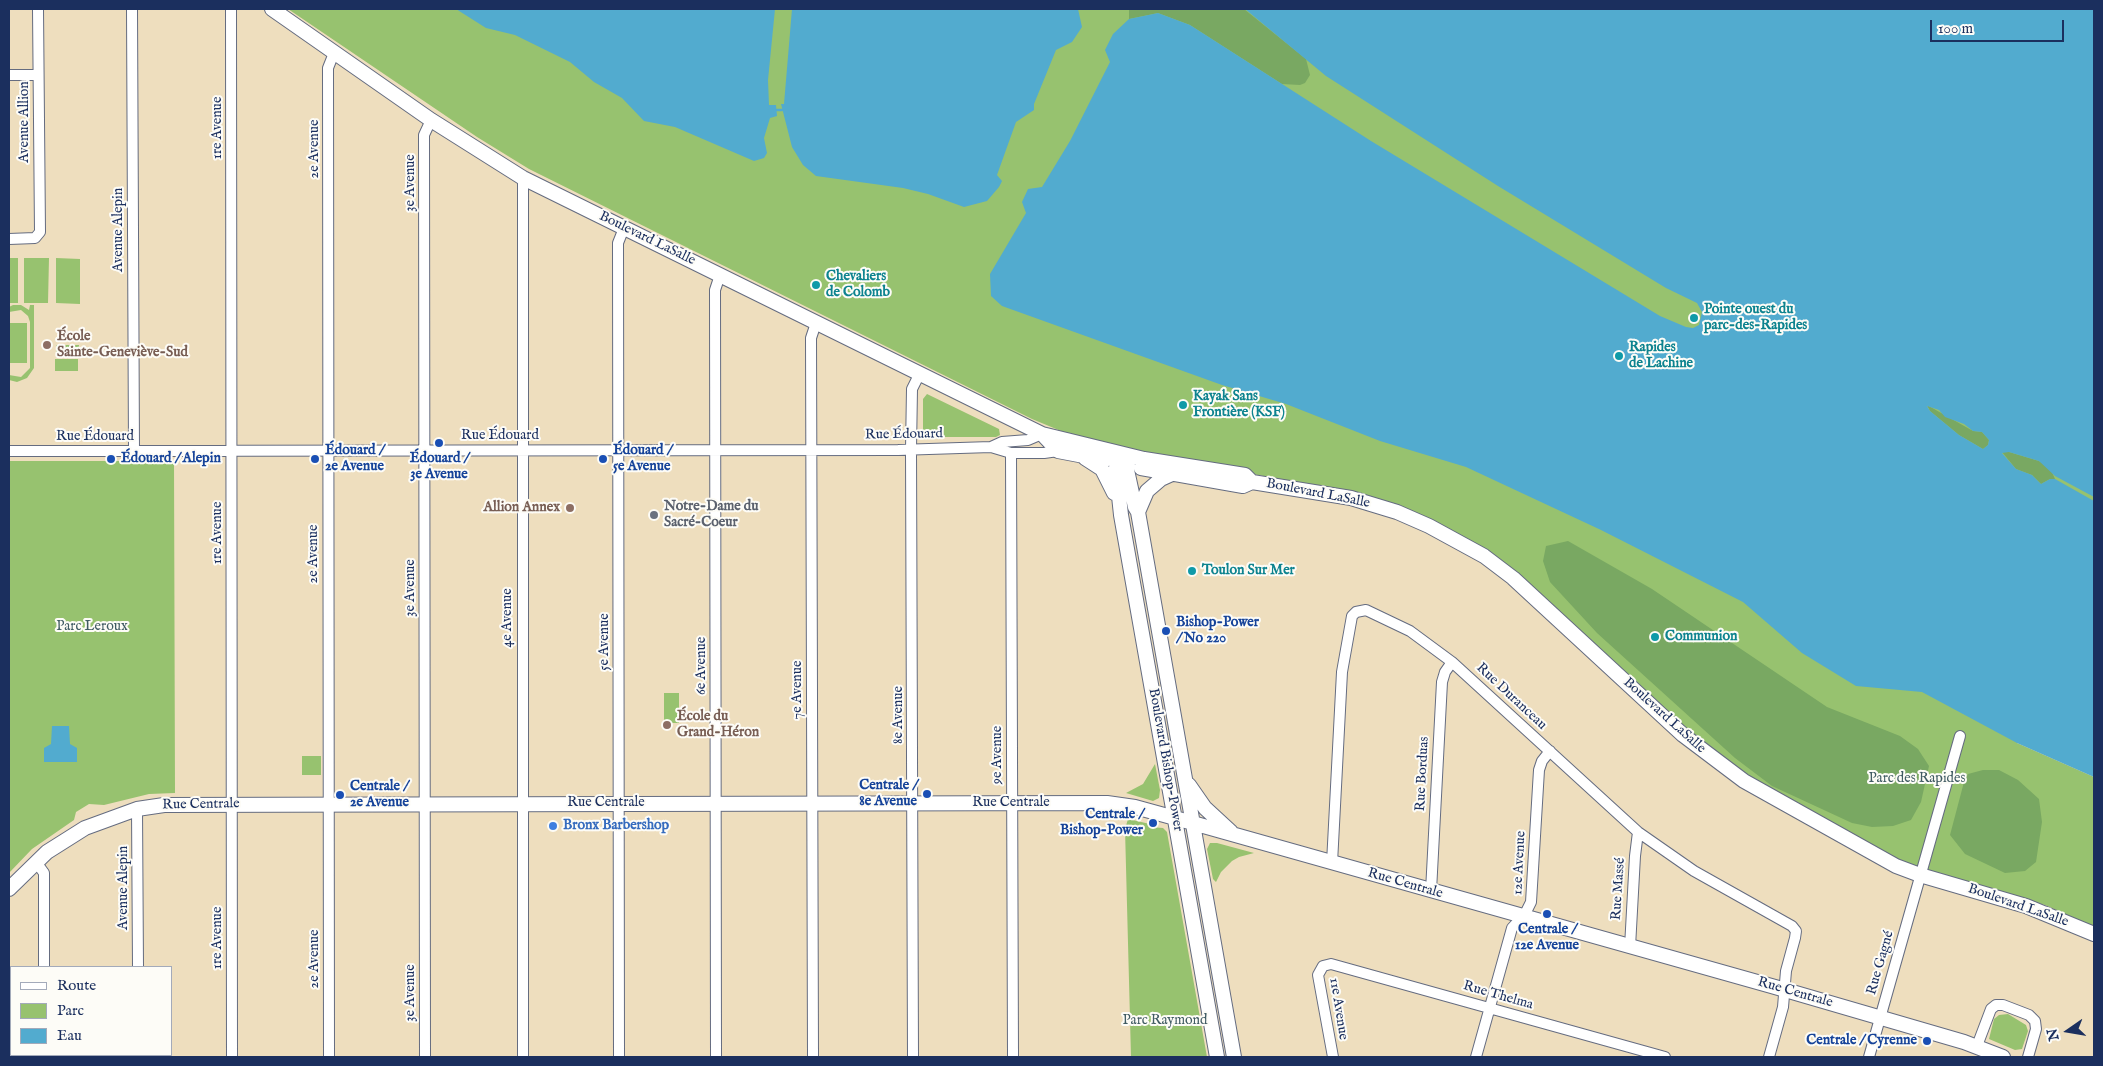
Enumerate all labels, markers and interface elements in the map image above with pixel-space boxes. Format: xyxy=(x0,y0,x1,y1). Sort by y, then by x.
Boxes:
scale bar xyxy=(1933,10,2067,42)
text: 100 m xyxy=(1938,19,1973,38)
street label: Avenue Allion xyxy=(17,81,33,163)
street label: 1re Avenue xyxy=(210,97,226,159)
street label: 2e Avenue xyxy=(307,120,323,178)
street label: 3e Avenue xyxy=(403,154,419,212)
street label: Avenue Alepin xyxy=(111,188,127,272)
street label: Boulevard LaSalle xyxy=(596,208,698,270)
place label: Chevaliers de Colomb xyxy=(826,269,890,302)
marker: Chevaliers de Colomb xyxy=(810,279,822,291)
place label: Pointe ouest du parc-des-Rapides xyxy=(1704,302,1807,334)
marker: Pointe ouest du parc-des-Rapides xyxy=(1688,312,1700,324)
place label: École Sainte-Geneviève-Sud xyxy=(57,329,188,362)
marker: École Sainte-Geneviève-Sud xyxy=(41,339,53,351)
place label: Rapides de Lachine xyxy=(1629,340,1693,372)
marker: Rapides de Lachine xyxy=(1613,350,1625,362)
place label: Kayak Sans Frontière (KSF) xyxy=(1193,389,1285,422)
marker: Kayak Sans Frontière (KSF) xyxy=(1177,399,1189,411)
street label: Rue Édouard xyxy=(865,426,943,444)
street label: Rue Édouard xyxy=(461,428,539,444)
street label: Rue Édouard xyxy=(56,429,134,445)
marker: Édouard / 3e Avenue xyxy=(433,437,445,449)
place label: Édouard / 2e Avenue xyxy=(325,443,384,476)
place label: Édouard / 5e Avenue xyxy=(613,443,671,476)
place label: Édouard / Alepin xyxy=(121,451,221,467)
place label: Édouard / 3e Avenue xyxy=(410,451,468,484)
marker: Édouard / Alepin xyxy=(105,453,117,465)
marker: Édouard / 2e Avenue xyxy=(309,453,321,465)
marker: Édouard / 5e Avenue xyxy=(597,453,609,465)
street label: Boulevard LaSalle xyxy=(1265,476,1371,512)
place label: Notre-Dame du Sacré-Coeur xyxy=(664,499,758,532)
place label: Allion Annex xyxy=(484,500,560,516)
street label: 1re Avenue xyxy=(210,502,226,564)
marker: Allion Annex xyxy=(564,502,576,514)
marker: Notre-Dame du Sacré-Coeur xyxy=(648,509,660,521)
street label: 2e Avenue xyxy=(306,525,322,583)
street label: 3e Avenue xyxy=(403,559,419,617)
place label: Toulon Sur Mer xyxy=(1202,563,1295,579)
marker: Toulon Sur Mer xyxy=(1186,565,1198,577)
street label: 4e Avenue xyxy=(500,588,516,648)
street label: 5e Avenue xyxy=(597,613,613,671)
place label: Bishop-Power / No 220 xyxy=(1176,615,1259,648)
park label: Parc Leroux xyxy=(56,619,128,635)
marker: Bishop-Power / No 220 xyxy=(1160,625,1172,637)
place label: Communion xyxy=(1665,629,1737,645)
marker: Communion xyxy=(1649,631,1661,643)
street label: 6e Avenue xyxy=(694,637,710,695)
street label: Rue Duranceau xyxy=(1472,660,1550,734)
street label: 7e Avenue xyxy=(790,661,806,719)
street label: Boulevard LaSalle xyxy=(1619,675,1709,757)
street label: 8e Avenue xyxy=(891,686,907,744)
street label: Boulevard Bishop-Power xyxy=(1144,687,1186,833)
place label: École du Grand-Héron xyxy=(677,709,759,742)
marker: École du Grand-Héron xyxy=(661,719,673,731)
street label: 9e Avenue xyxy=(990,726,1006,784)
street label: Rue Borduas xyxy=(1413,736,1433,812)
park label: Parc des Rapides xyxy=(1869,771,1965,787)
place label: Centrale / 8e Avenue xyxy=(859,778,917,810)
place label: Centrale / 2e Avenue xyxy=(350,779,409,812)
marker: Centrale / 8e Avenue xyxy=(921,788,933,800)
marker: Centrale / 2e Avenue xyxy=(334,789,346,801)
street label: Rue Centrale xyxy=(567,795,645,811)
street label: Rue Centrale xyxy=(972,795,1050,811)
street label: Rue Centrale xyxy=(162,796,240,814)
place label: Centrale / Bishop-Power xyxy=(1060,807,1143,840)
marker: Centrale / Bishop-Power xyxy=(1147,817,1159,829)
place label: Bronx Barbershop xyxy=(563,818,669,834)
marker: Bronx Barbershop xyxy=(547,820,559,832)
street label: 12e Avenue xyxy=(1510,831,1530,895)
street label: Avenue Alepin xyxy=(116,846,132,930)
street label: Rue Massé xyxy=(1608,857,1630,921)
street label: Rue Centrale xyxy=(1366,865,1444,903)
street label: Boulevard LaSalle xyxy=(1965,881,2071,931)
street label: 1re Avenue xyxy=(210,907,226,969)
marker: Centrale / 12e Avenue xyxy=(1541,908,1553,920)
place label: Centrale / 12e Avenue xyxy=(1515,922,1579,954)
street label: Rue Gagné xyxy=(1864,929,1898,997)
street label: 2e Avenue xyxy=(307,930,323,988)
street label: 3e Avenue xyxy=(403,964,419,1022)
legend xyxy=(10,966,172,1056)
street label: Rue Centrale xyxy=(1756,974,1834,1012)
text: Route xyxy=(57,976,96,995)
street label: 11e Avenue xyxy=(1325,977,1351,1041)
street label: Rue Thelma xyxy=(1461,978,1535,1014)
text: Parc xyxy=(57,1001,84,1020)
north arrow xyxy=(2043,1006,2093,1056)
park label: Parc Raymond xyxy=(1123,1013,1207,1029)
text: Eau xyxy=(57,1026,82,1045)
text: N xyxy=(2043,1026,2064,1042)
place label: Centrale / Cyrenne xyxy=(1806,1033,1917,1049)
marker: Centrale / Cyrenne xyxy=(1921,1035,1933,1047)

